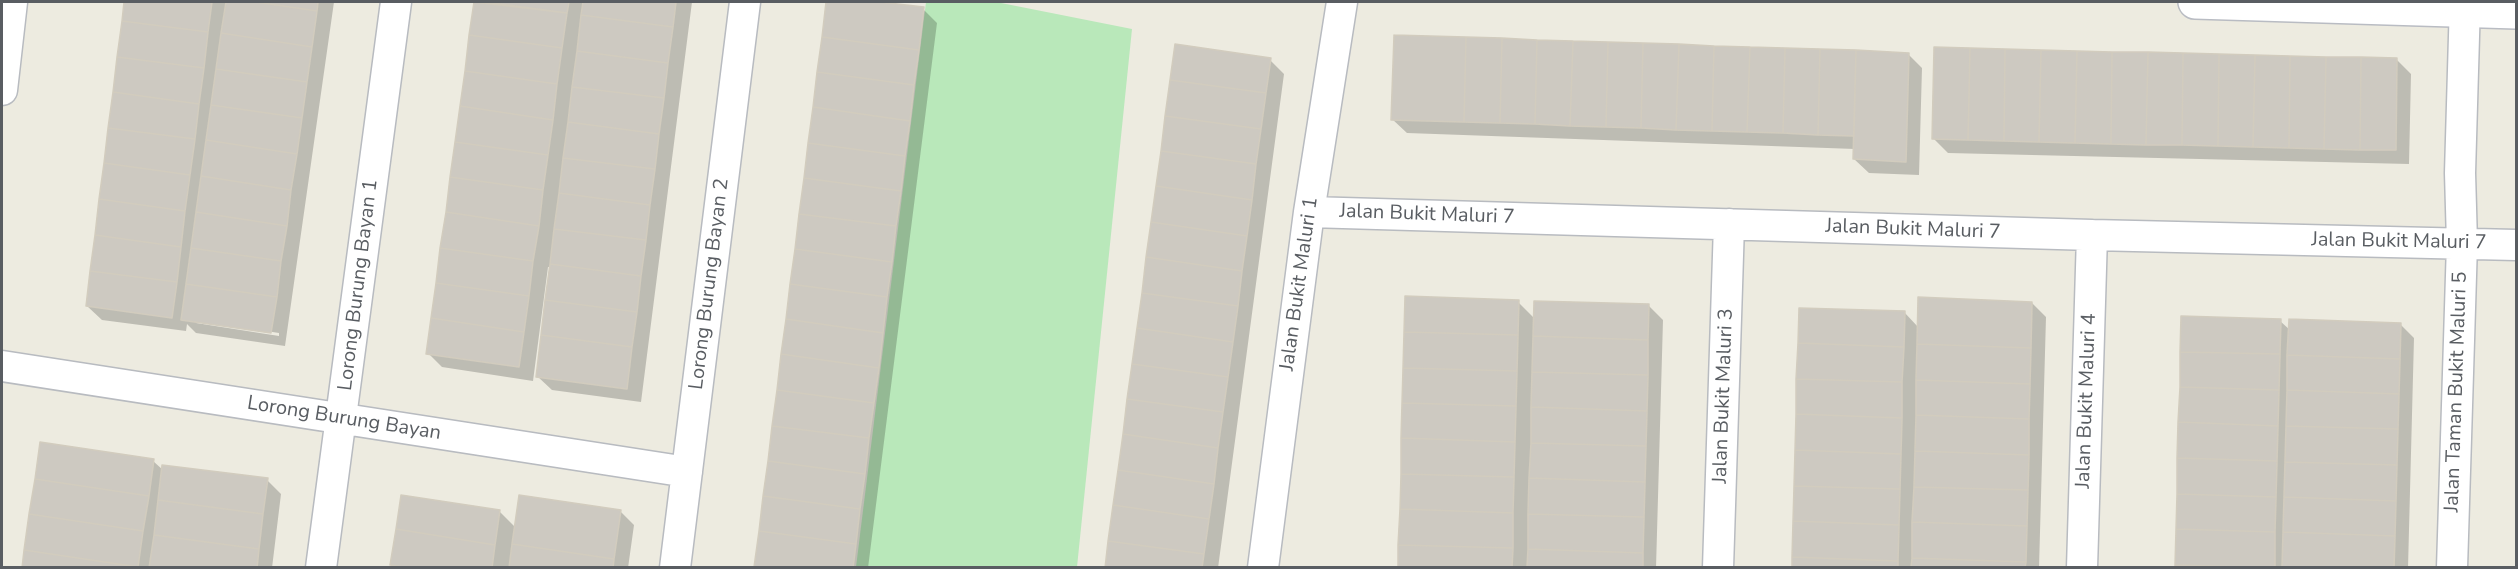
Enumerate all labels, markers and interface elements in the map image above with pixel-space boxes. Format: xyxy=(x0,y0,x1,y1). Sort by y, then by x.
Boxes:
street label: Lorong Burung Bayan 2 xyxy=(685,177,735,391)
street label: Lorong Burung Bayan 1 xyxy=(334,178,384,392)
street label: Jalan Bukit Maluri 1 xyxy=(1276,195,1324,373)
street label: Jalan Bukit Maluri 7 xyxy=(1339,200,1515,230)
street label: Jalan Bukit Maluri 7 xyxy=(1825,215,2001,245)
street label: Jalan Bukit Maluri 7 xyxy=(2311,228,2487,256)
street label: Jalan Taman Bukit Maluri 5 xyxy=(2441,271,2473,513)
street label: Jalan Bukit Maluri 3 xyxy=(1709,308,1739,484)
street label: Jalan Bukit Maluri 4 xyxy=(2072,313,2102,489)
street label: Lorong Burung Bayan xyxy=(246,392,442,446)

